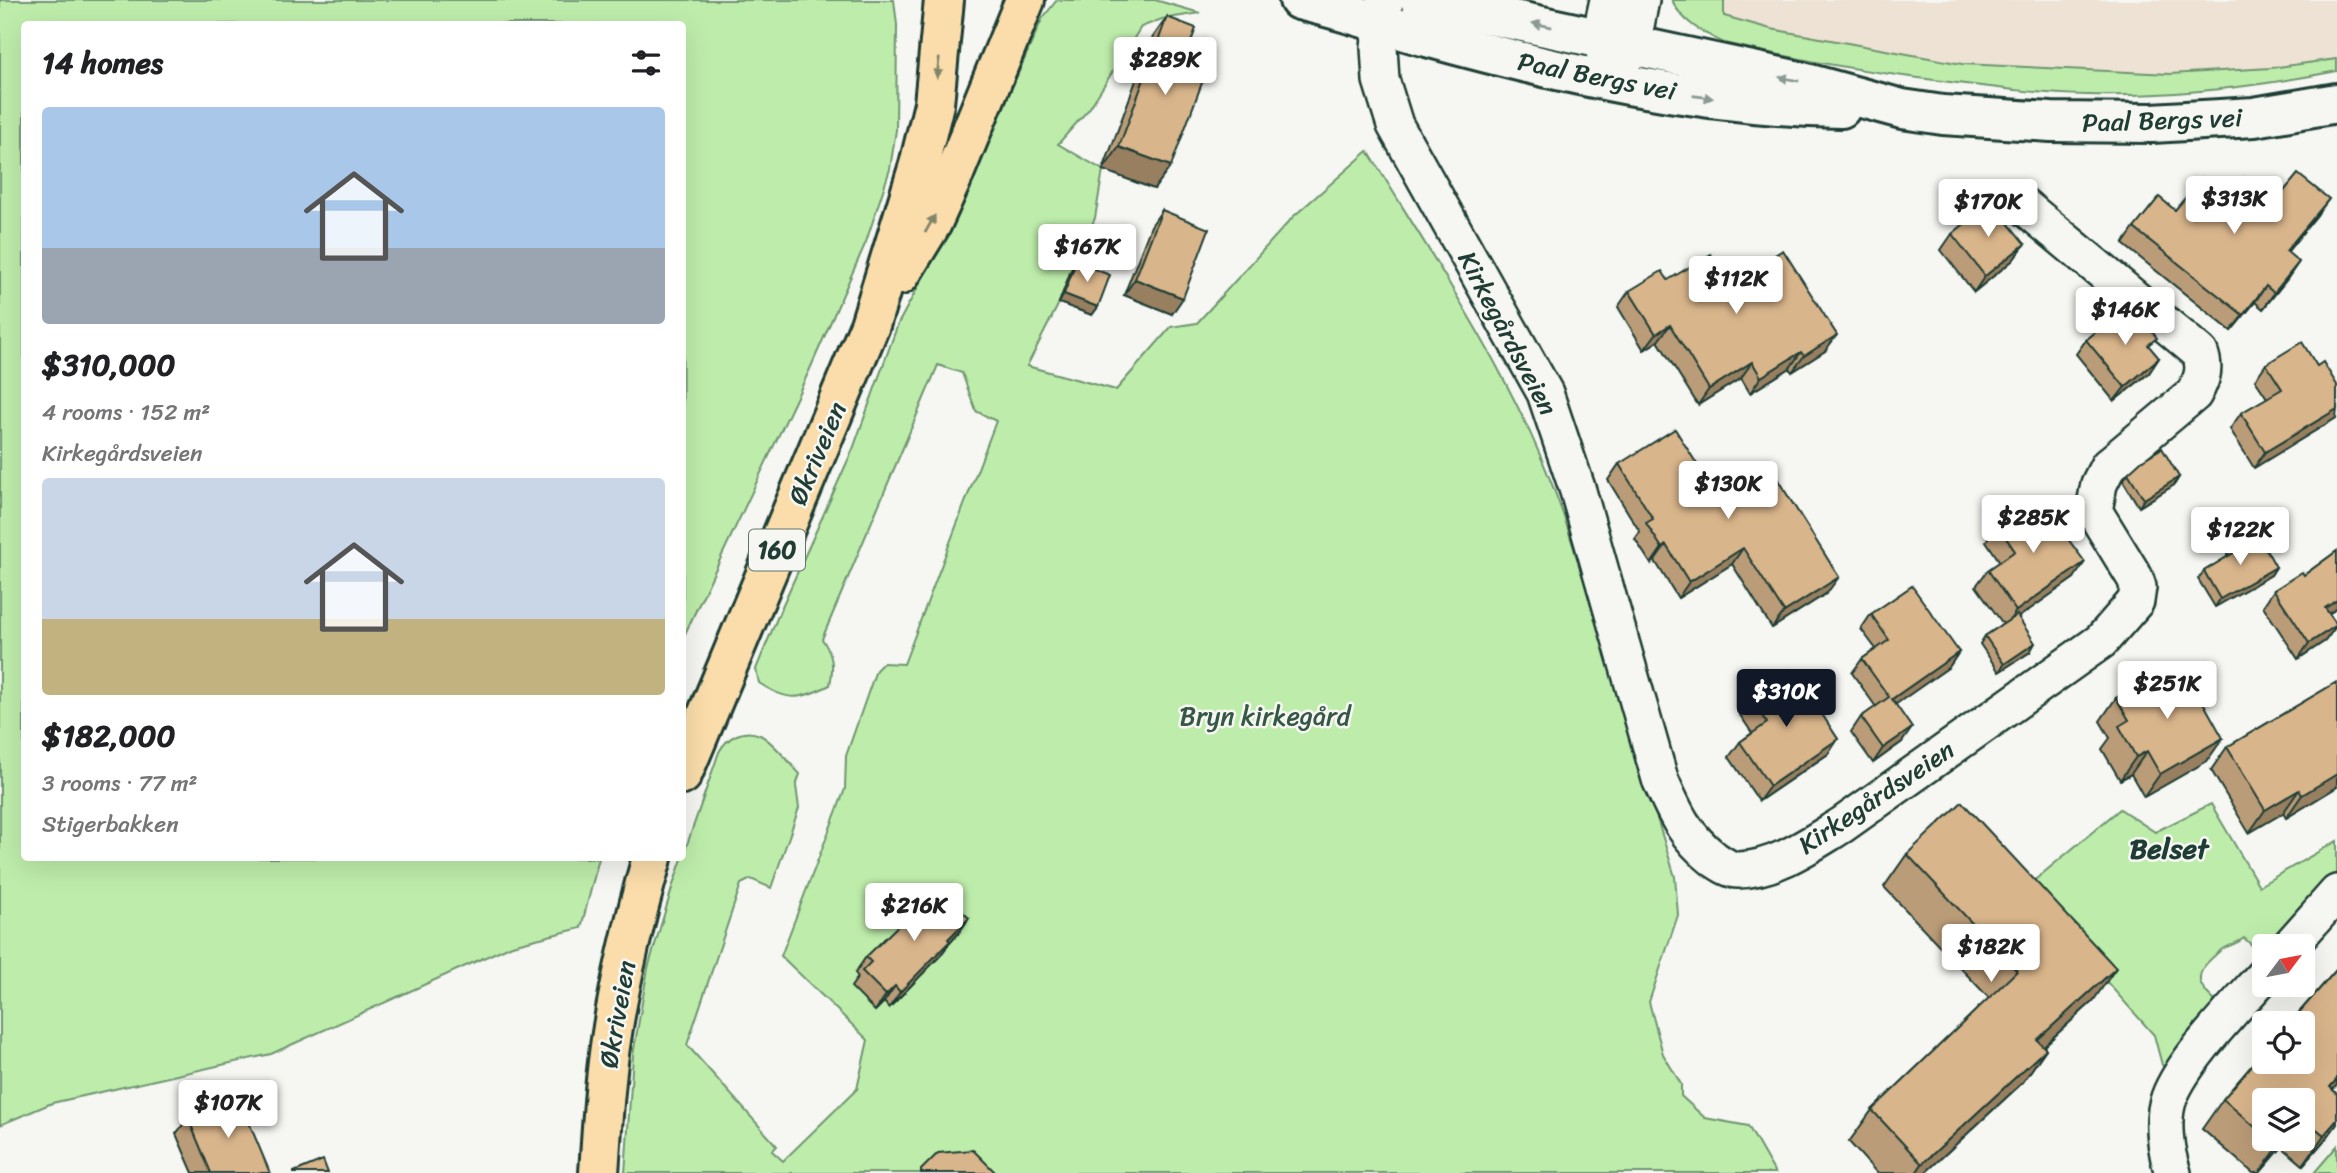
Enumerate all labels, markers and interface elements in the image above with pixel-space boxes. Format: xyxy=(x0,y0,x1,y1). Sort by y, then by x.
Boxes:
one-way arrow xyxy=(1531,19,1553,30)
text: 14 homes xyxy=(42,36,163,90)
pin: $289K xyxy=(1116,38,1214,97)
street label: Paal Bergs vei xyxy=(1514,38,1681,114)
text: $289K xyxy=(1130,39,1200,80)
icon: filters xyxy=(627,44,665,82)
one-way arrow xyxy=(933,57,944,79)
one-way arrow xyxy=(1778,73,1800,84)
one-way arrow xyxy=(1692,91,1714,102)
street label: Paal Bergs vei xyxy=(2081,94,2244,146)
icon: home xyxy=(291,153,417,279)
pin: $313K xyxy=(2185,176,2283,236)
text: $313K xyxy=(2202,178,2266,219)
pin: $170K xyxy=(1939,180,2037,239)
text: $170K xyxy=(1955,181,2022,222)
one-way arrow xyxy=(924,215,936,234)
pin: $167K xyxy=(1038,224,1136,284)
text: $167K xyxy=(1054,226,1120,267)
street label: Kirkegårdsveien xyxy=(1445,242,1571,424)
pin: $112K xyxy=(1687,256,1785,316)
text: $112K xyxy=(1705,258,1767,299)
pin: $146K xyxy=(2076,288,2174,347)
text: $146K xyxy=(2092,289,2158,330)
text: $310,000 xyxy=(42,338,175,392)
text: 4 rooms · 152 m² xyxy=(42,392,210,433)
street label: Økriveien xyxy=(775,394,859,512)
text: Kirkegårdsveien xyxy=(42,433,202,474)
pin: $130K xyxy=(1679,462,1777,521)
text: $130K xyxy=(1695,463,1761,504)
pin: $285K xyxy=(1984,496,2082,555)
text: $285K xyxy=(1998,497,2068,538)
pin: $122K xyxy=(2191,508,2289,567)
text: $122K xyxy=(2207,509,2273,550)
icon: home xyxy=(291,524,417,650)
road number: 160 xyxy=(749,530,805,570)
pin: $251K xyxy=(2118,662,2216,721)
text: $251K xyxy=(2134,663,2200,704)
pin: $310K xyxy=(1737,670,1835,729)
text: $310K xyxy=(1753,671,1819,712)
park label: Bryn kirkegård xyxy=(1180,693,1353,739)
text: $182,000 xyxy=(42,709,175,763)
street label: Kirkegårdsveien xyxy=(1788,727,1964,867)
text: 3 rooms · 77 m² xyxy=(42,763,198,804)
text: Stigerbakken xyxy=(42,804,179,845)
district label: Belset xyxy=(2130,824,2210,873)
pin: $216K xyxy=(865,884,963,943)
text: $216K xyxy=(881,885,947,926)
pin: $182K xyxy=(1942,925,2040,984)
text: $182K xyxy=(1958,926,2024,967)
north arrow xyxy=(2252,934,2315,998)
map controls xyxy=(2252,934,2315,1151)
street label: Økriveien xyxy=(585,957,649,1071)
button: locate xyxy=(2252,1011,2315,1074)
pin: $107K xyxy=(179,1080,277,1140)
text: $107K xyxy=(195,1082,262,1123)
button: layers xyxy=(2252,1088,2315,1151)

